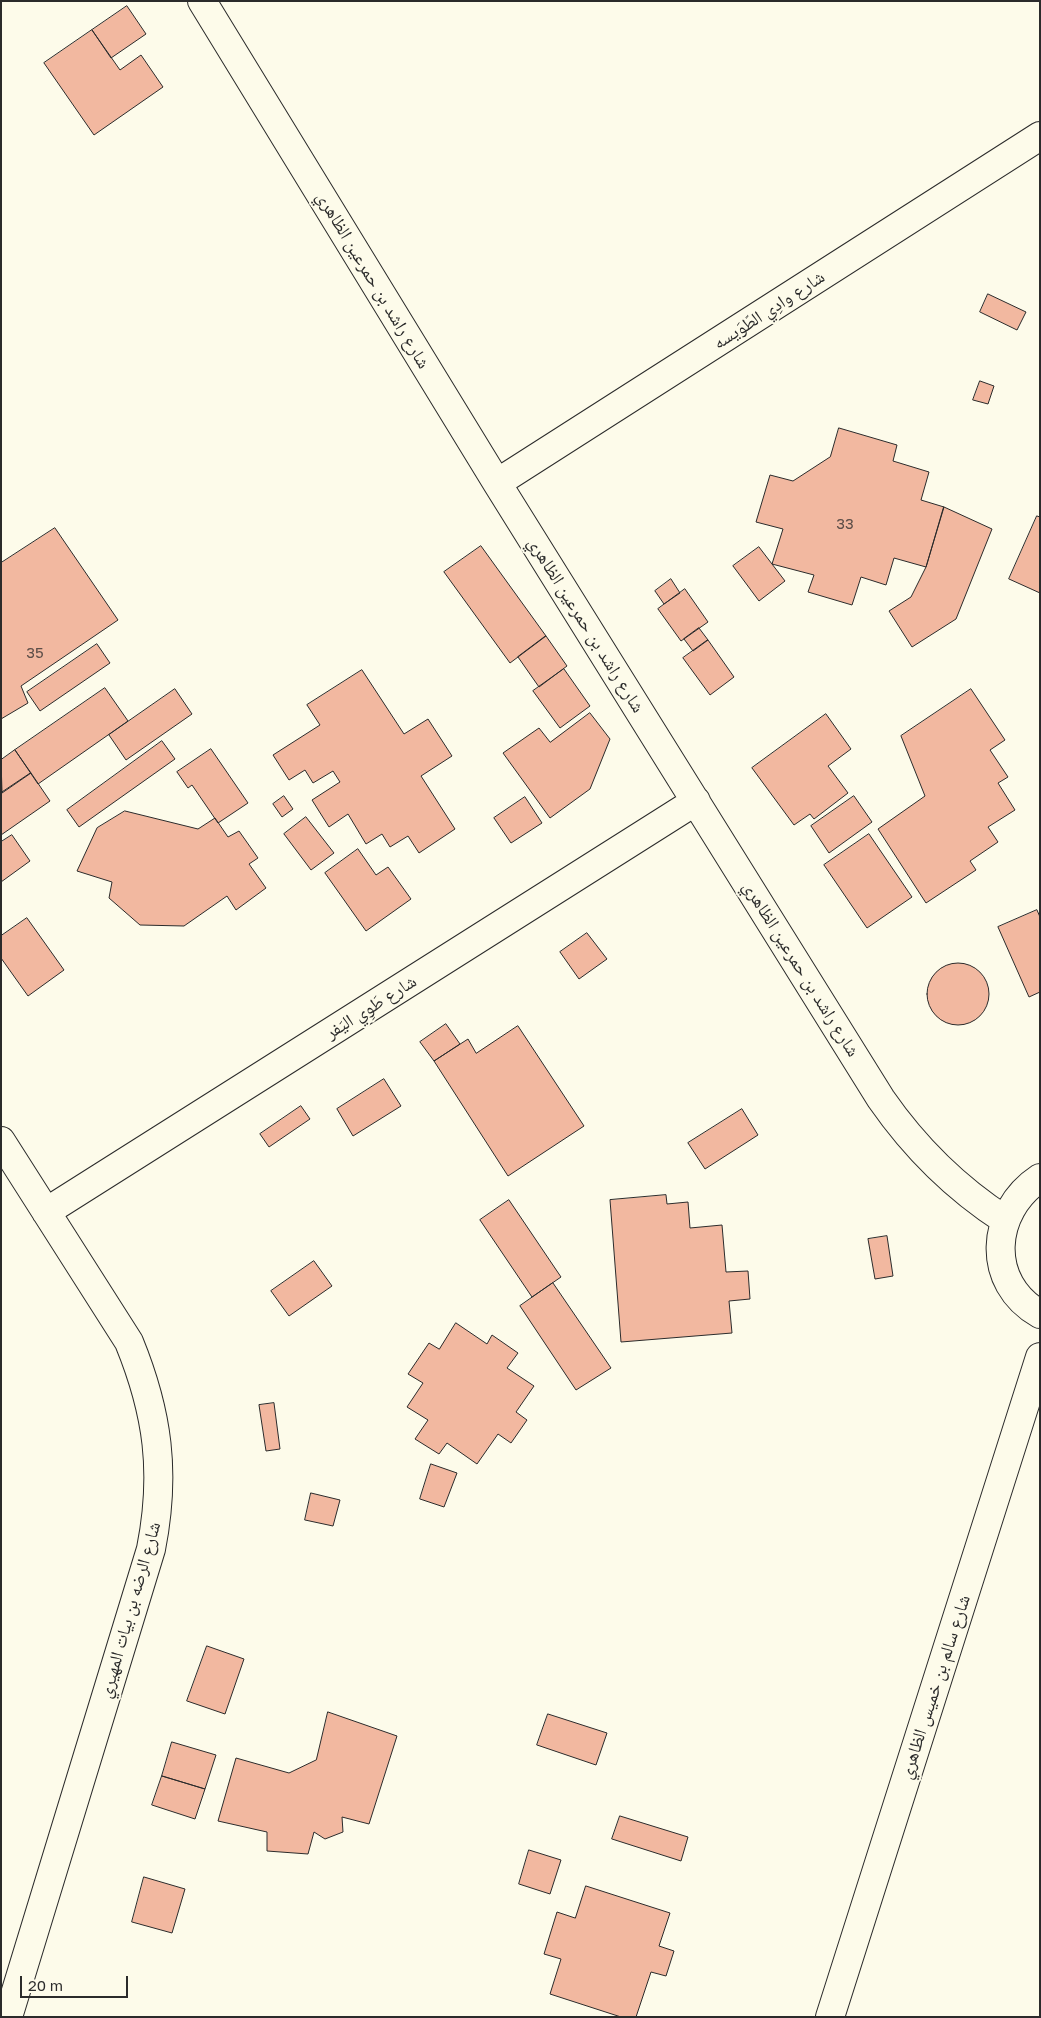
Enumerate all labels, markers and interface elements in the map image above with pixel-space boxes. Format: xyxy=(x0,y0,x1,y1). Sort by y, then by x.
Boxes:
street label: شارع راشد بن حمرعين الظاهري xyxy=(311,187,435,373)
street label: شارع وادِي الطّوَيسه xyxy=(709,266,829,354)
house number: 33 xyxy=(836,515,854,533)
street label: شارع راشد بن حمرعين الظاهري xyxy=(523,533,649,717)
house number: 35 xyxy=(26,644,44,662)
street label: شارع راشد بن حمرعين الظاهري xyxy=(738,877,864,1061)
street label: شارع طَوِي اليَفر xyxy=(321,970,421,1044)
street label: شارع الرضه بن بيات المهيري xyxy=(94,1519,166,1701)
street label: شارع سالم بن خميس الظاهري xyxy=(895,1592,975,1782)
scale bar xyxy=(22,1966,130,1998)
text: 20 m xyxy=(28,1976,63,1994)

